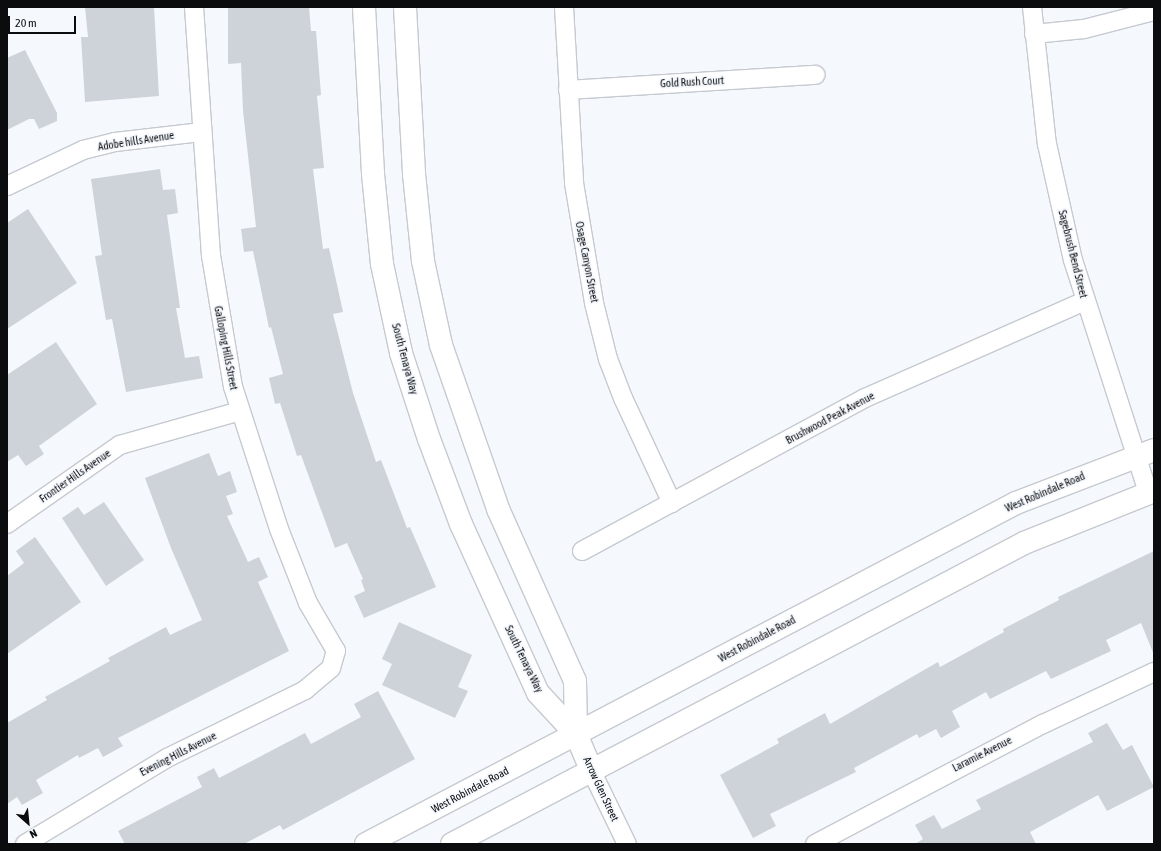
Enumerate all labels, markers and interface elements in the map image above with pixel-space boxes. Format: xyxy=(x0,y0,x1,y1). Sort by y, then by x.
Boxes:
scale bar xyxy=(10,8,78,34)
text: 20 m xyxy=(15,16,37,30)
street label: Gold Rush Court xyxy=(660,74,724,90)
street label: Adobe hills Avenue xyxy=(97,128,175,154)
street label: Sagebrush Bend Street xyxy=(1056,209,1090,299)
street label: Osage Canyon Street xyxy=(573,220,601,304)
street label: Galloping Hills Street xyxy=(211,305,241,391)
street label: South Tenaya Way xyxy=(389,322,421,396)
street label: Brushwood Peak Avenue xyxy=(783,389,877,447)
street label: Frontier Hills Avenue xyxy=(37,447,113,505)
street label: West Robindale Road xyxy=(1003,469,1087,515)
street label: West Robindale Road xyxy=(716,613,798,665)
street label: South Tenaya Way xyxy=(502,623,546,695)
street label: Evening Hills Avenue xyxy=(138,729,218,779)
street label: Laramie Avenue xyxy=(950,733,1014,775)
street label: Arrow Glen Street xyxy=(580,755,622,823)
street label: West Robindale Road xyxy=(429,764,511,816)
north arrow xyxy=(8,803,48,843)
text: N xyxy=(28,827,39,841)

